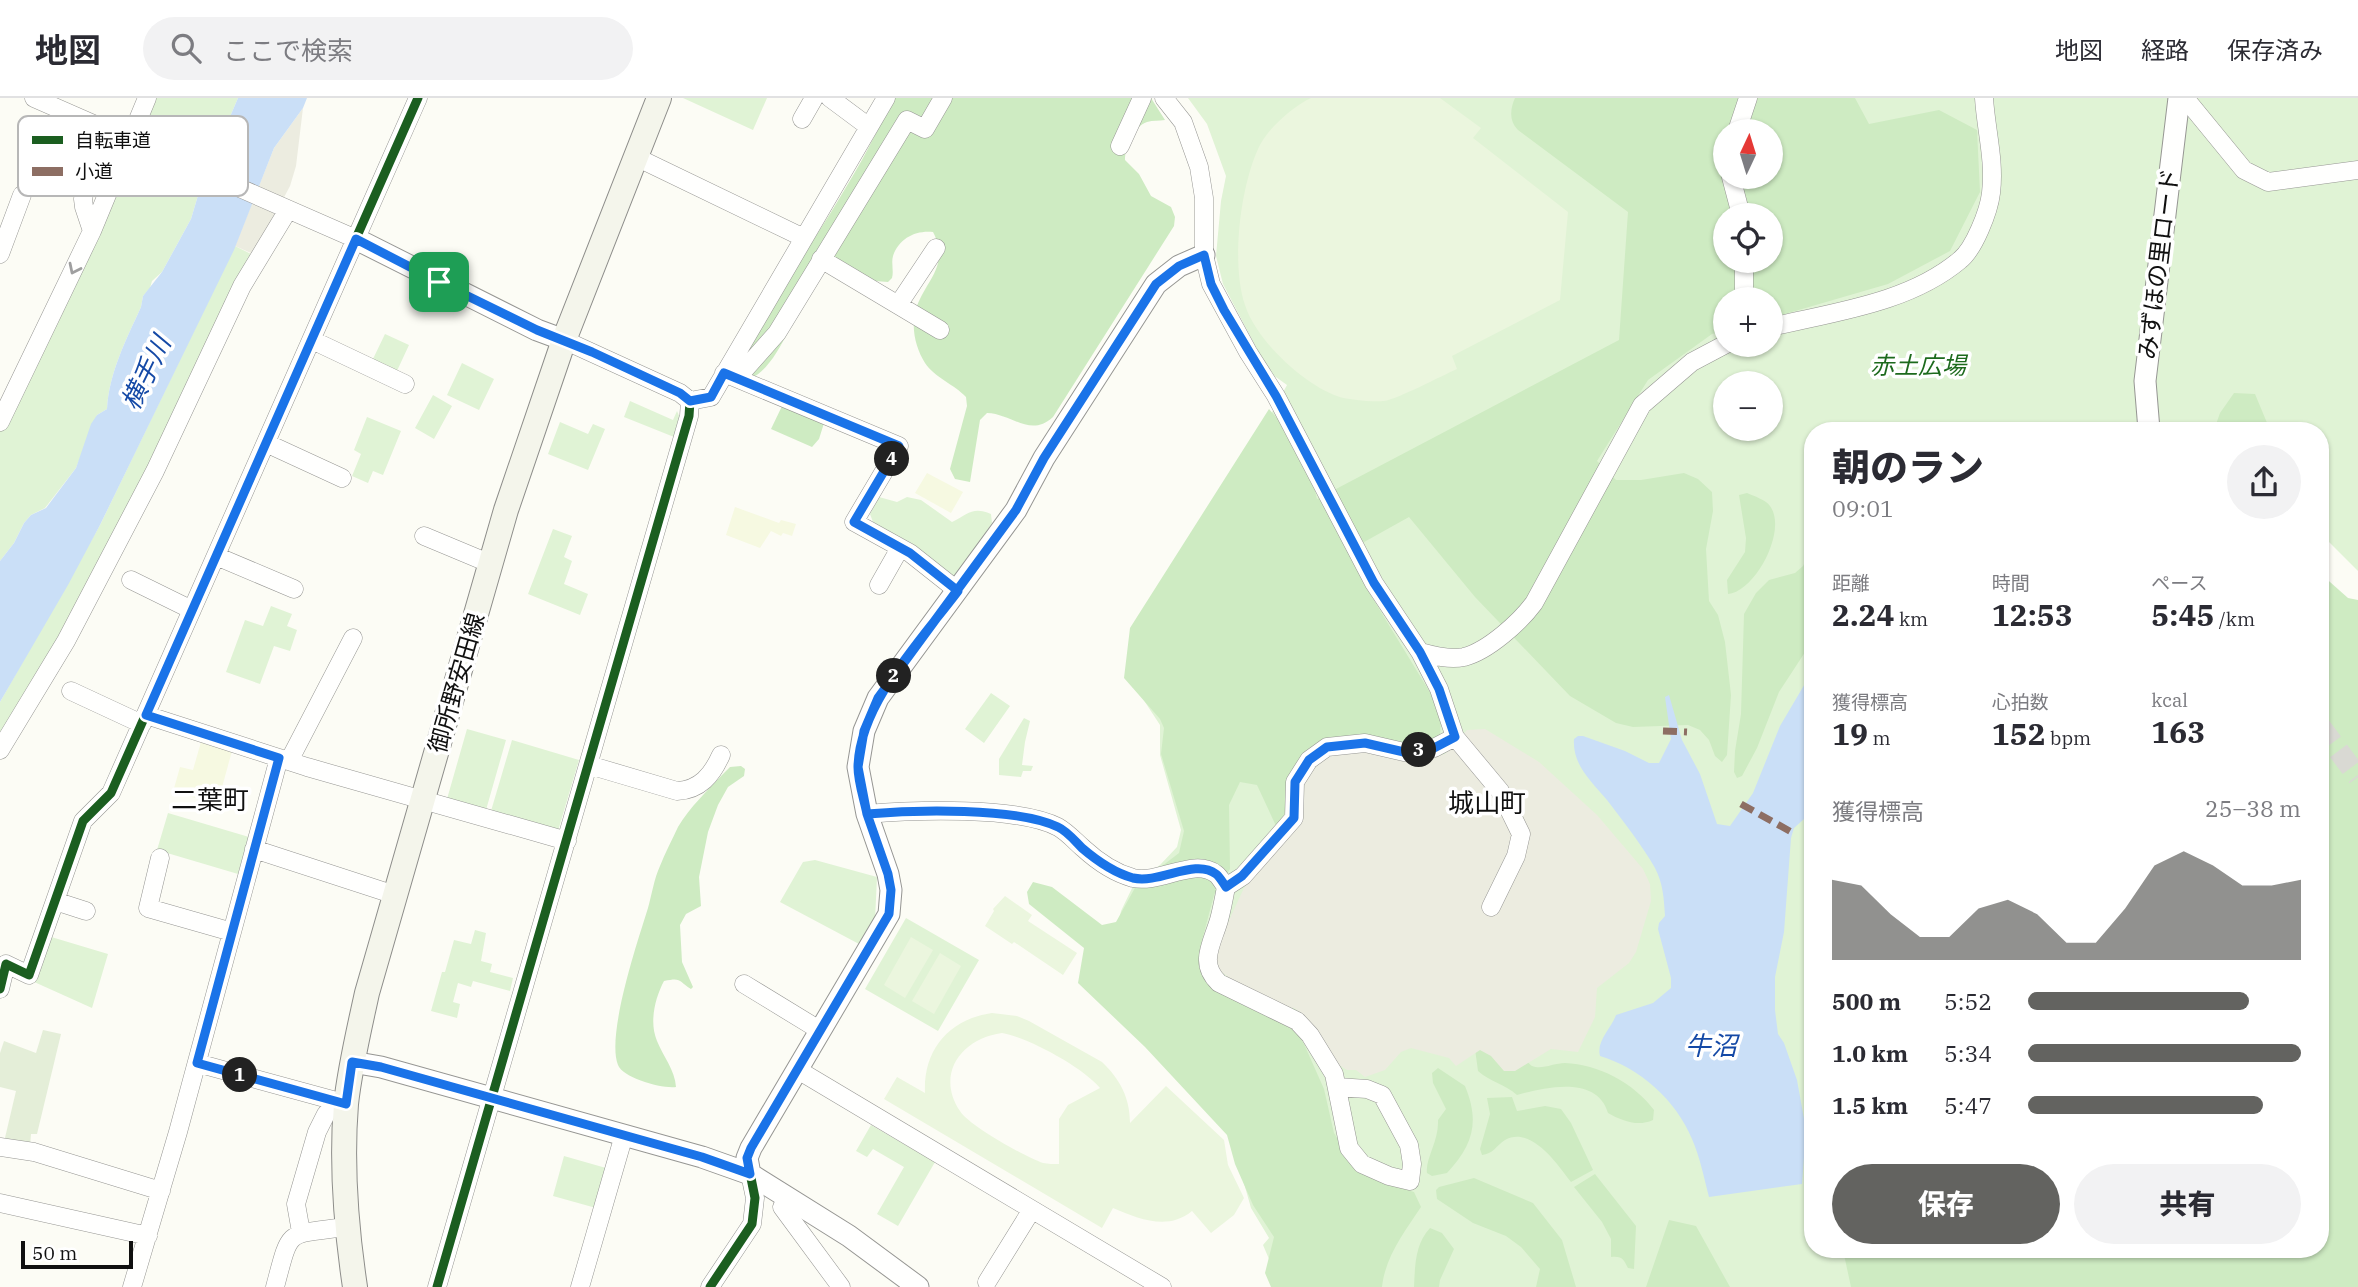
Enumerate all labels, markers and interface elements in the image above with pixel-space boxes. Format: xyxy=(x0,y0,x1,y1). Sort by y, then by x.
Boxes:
search box xyxy=(143,17,633,80)
text: 地図 xyxy=(35,28,101,71)
icon: search xyxy=(167,29,205,67)
text: ここで検索 xyxy=(223,33,353,67)
text: 地図 xyxy=(2055,34,2103,66)
text: 経路 xyxy=(2141,34,2189,66)
text: 保存済み xyxy=(2227,34,2323,66)
legend xyxy=(18,116,248,196)
north arrow xyxy=(1713,119,1783,189)
map controls xyxy=(1713,119,1783,441)
text: 自転車道 xyxy=(75,128,151,152)
text: 小道 xyxy=(75,159,113,183)
street label: みずほの里ロード xyxy=(2130,167,2186,361)
button: locate xyxy=(1713,203,1783,273)
pin xyxy=(409,252,469,312)
one-way arrow xyxy=(68,262,82,274)
icon: arrive xyxy=(420,263,458,301)
button: + xyxy=(1713,287,1783,357)
water label: 横手川 xyxy=(113,327,179,415)
park label: 赤土広場 xyxy=(1870,349,1969,381)
button: − xyxy=(1713,371,1783,441)
pin: 4 xyxy=(874,442,910,476)
text: 朝のラン xyxy=(1832,442,1984,491)
button: share xyxy=(2227,445,2301,519)
text: 4 xyxy=(886,446,897,470)
text: 09:01 xyxy=(1832,493,1894,523)
text: 距離 xyxy=(1832,571,1870,595)
text: 時間 xyxy=(1992,571,2030,595)
text: ペース xyxy=(2151,571,2207,595)
text: 2.24 xyxy=(1832,595,1894,634)
text: 12:53 xyxy=(1992,595,2073,634)
text: 5:45 xyxy=(2151,595,2214,634)
text: km xyxy=(1894,607,1928,631)
text: /km xyxy=(2214,607,2255,631)
street label: 御所野安田線 xyxy=(421,609,491,756)
pin: 2 xyxy=(876,658,912,694)
text: 2 xyxy=(888,663,899,687)
text: kcal xyxy=(2151,688,2188,712)
text: 獲得標高 xyxy=(1832,690,1908,714)
text: 心拍数 xyxy=(1992,690,2049,714)
text: 163 xyxy=(2151,712,2205,751)
text: 19 xyxy=(1832,714,1868,753)
text: 152 xyxy=(1992,714,2046,753)
text: m xyxy=(1868,726,1891,750)
text: bpm xyxy=(2046,726,2091,750)
pin: 3 xyxy=(1402,732,1436,768)
text: 3 xyxy=(1413,737,1424,761)
district label: 二葉町 xyxy=(171,782,249,816)
district label: 城山町 xyxy=(1448,785,1526,819)
text: 25–38 m xyxy=(2205,793,2301,823)
text: 獲得標高 xyxy=(1832,796,1924,826)
text: 500 m xyxy=(1832,986,1901,1016)
text: 5:52 xyxy=(1944,986,1992,1016)
water label: 牛沼 xyxy=(1685,1028,1741,1062)
text: 1.0 km xyxy=(1832,1038,1908,1068)
text: 5:34 xyxy=(1944,1038,1992,1068)
pin: 1 xyxy=(222,1058,258,1093)
text: 1 xyxy=(234,1062,245,1086)
text: 1.5 km xyxy=(1832,1090,1908,1120)
text: 5:47 xyxy=(1944,1090,1992,1120)
button: 保存 xyxy=(1832,1164,2060,1244)
button: 共有 xyxy=(2074,1164,2301,1244)
scale bar xyxy=(21,1238,133,1270)
text: 50 m xyxy=(32,1241,77,1265)

